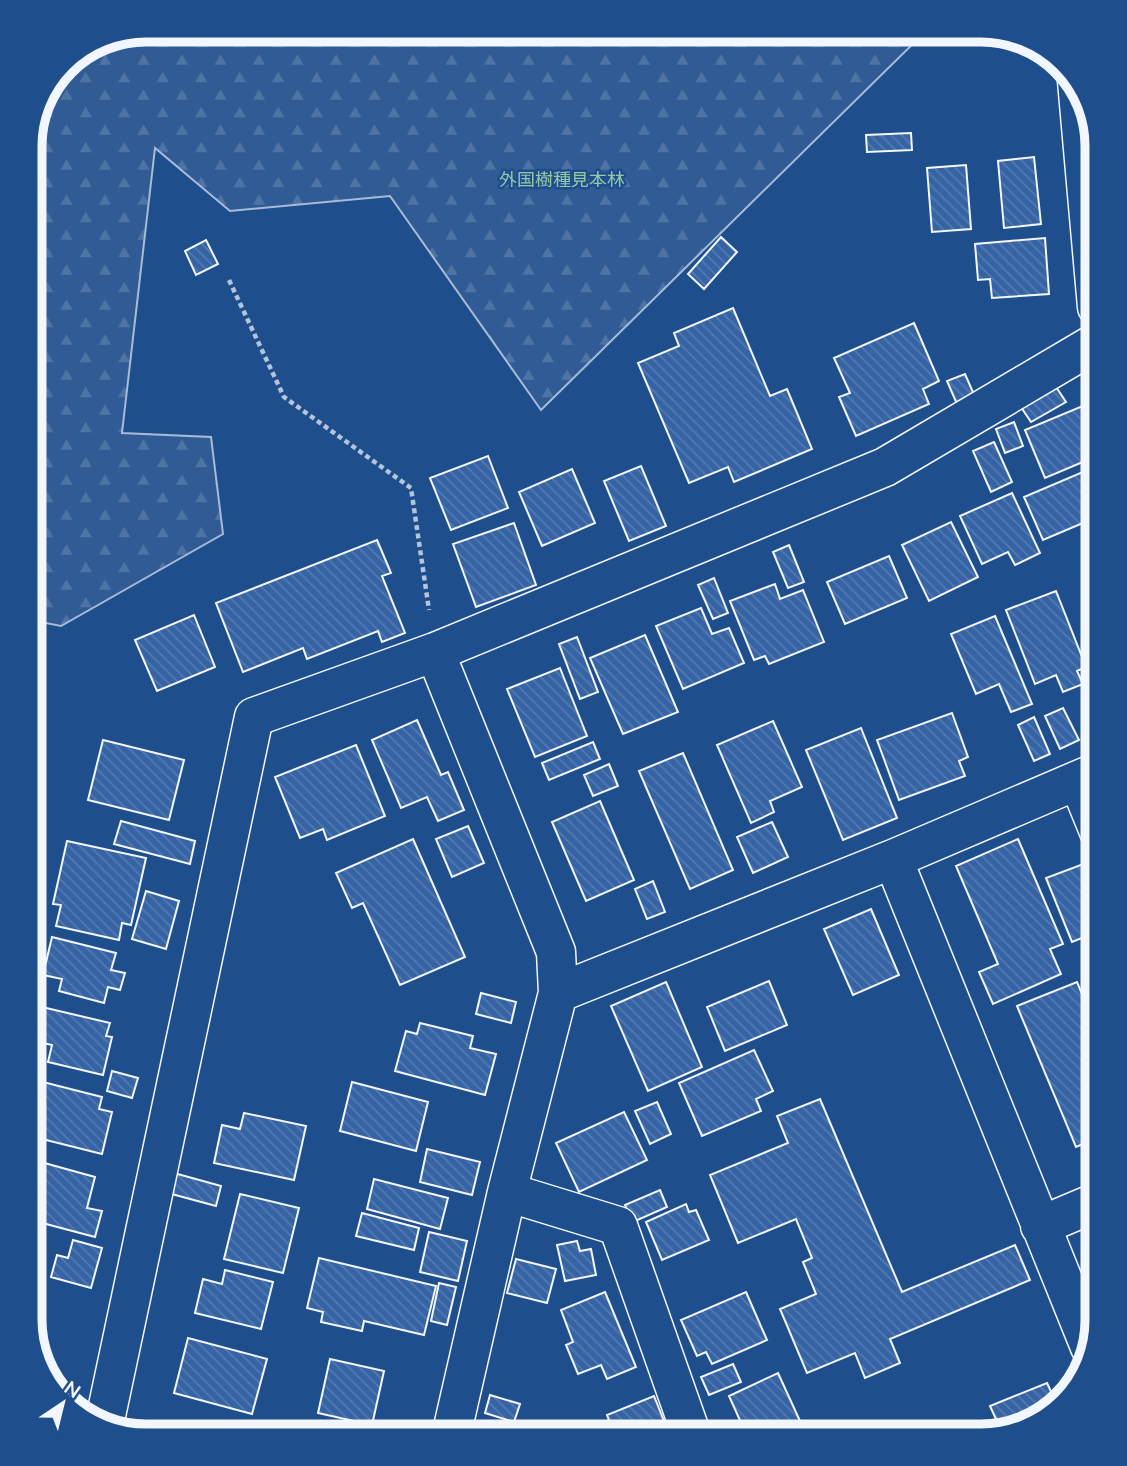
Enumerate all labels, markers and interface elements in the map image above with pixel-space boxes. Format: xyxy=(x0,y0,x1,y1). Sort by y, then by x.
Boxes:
park label: 外国樹種見本林 xyxy=(499,168,625,191)
north arrow xyxy=(28,1368,98,1438)
text: N xyxy=(60,1375,86,1403)

